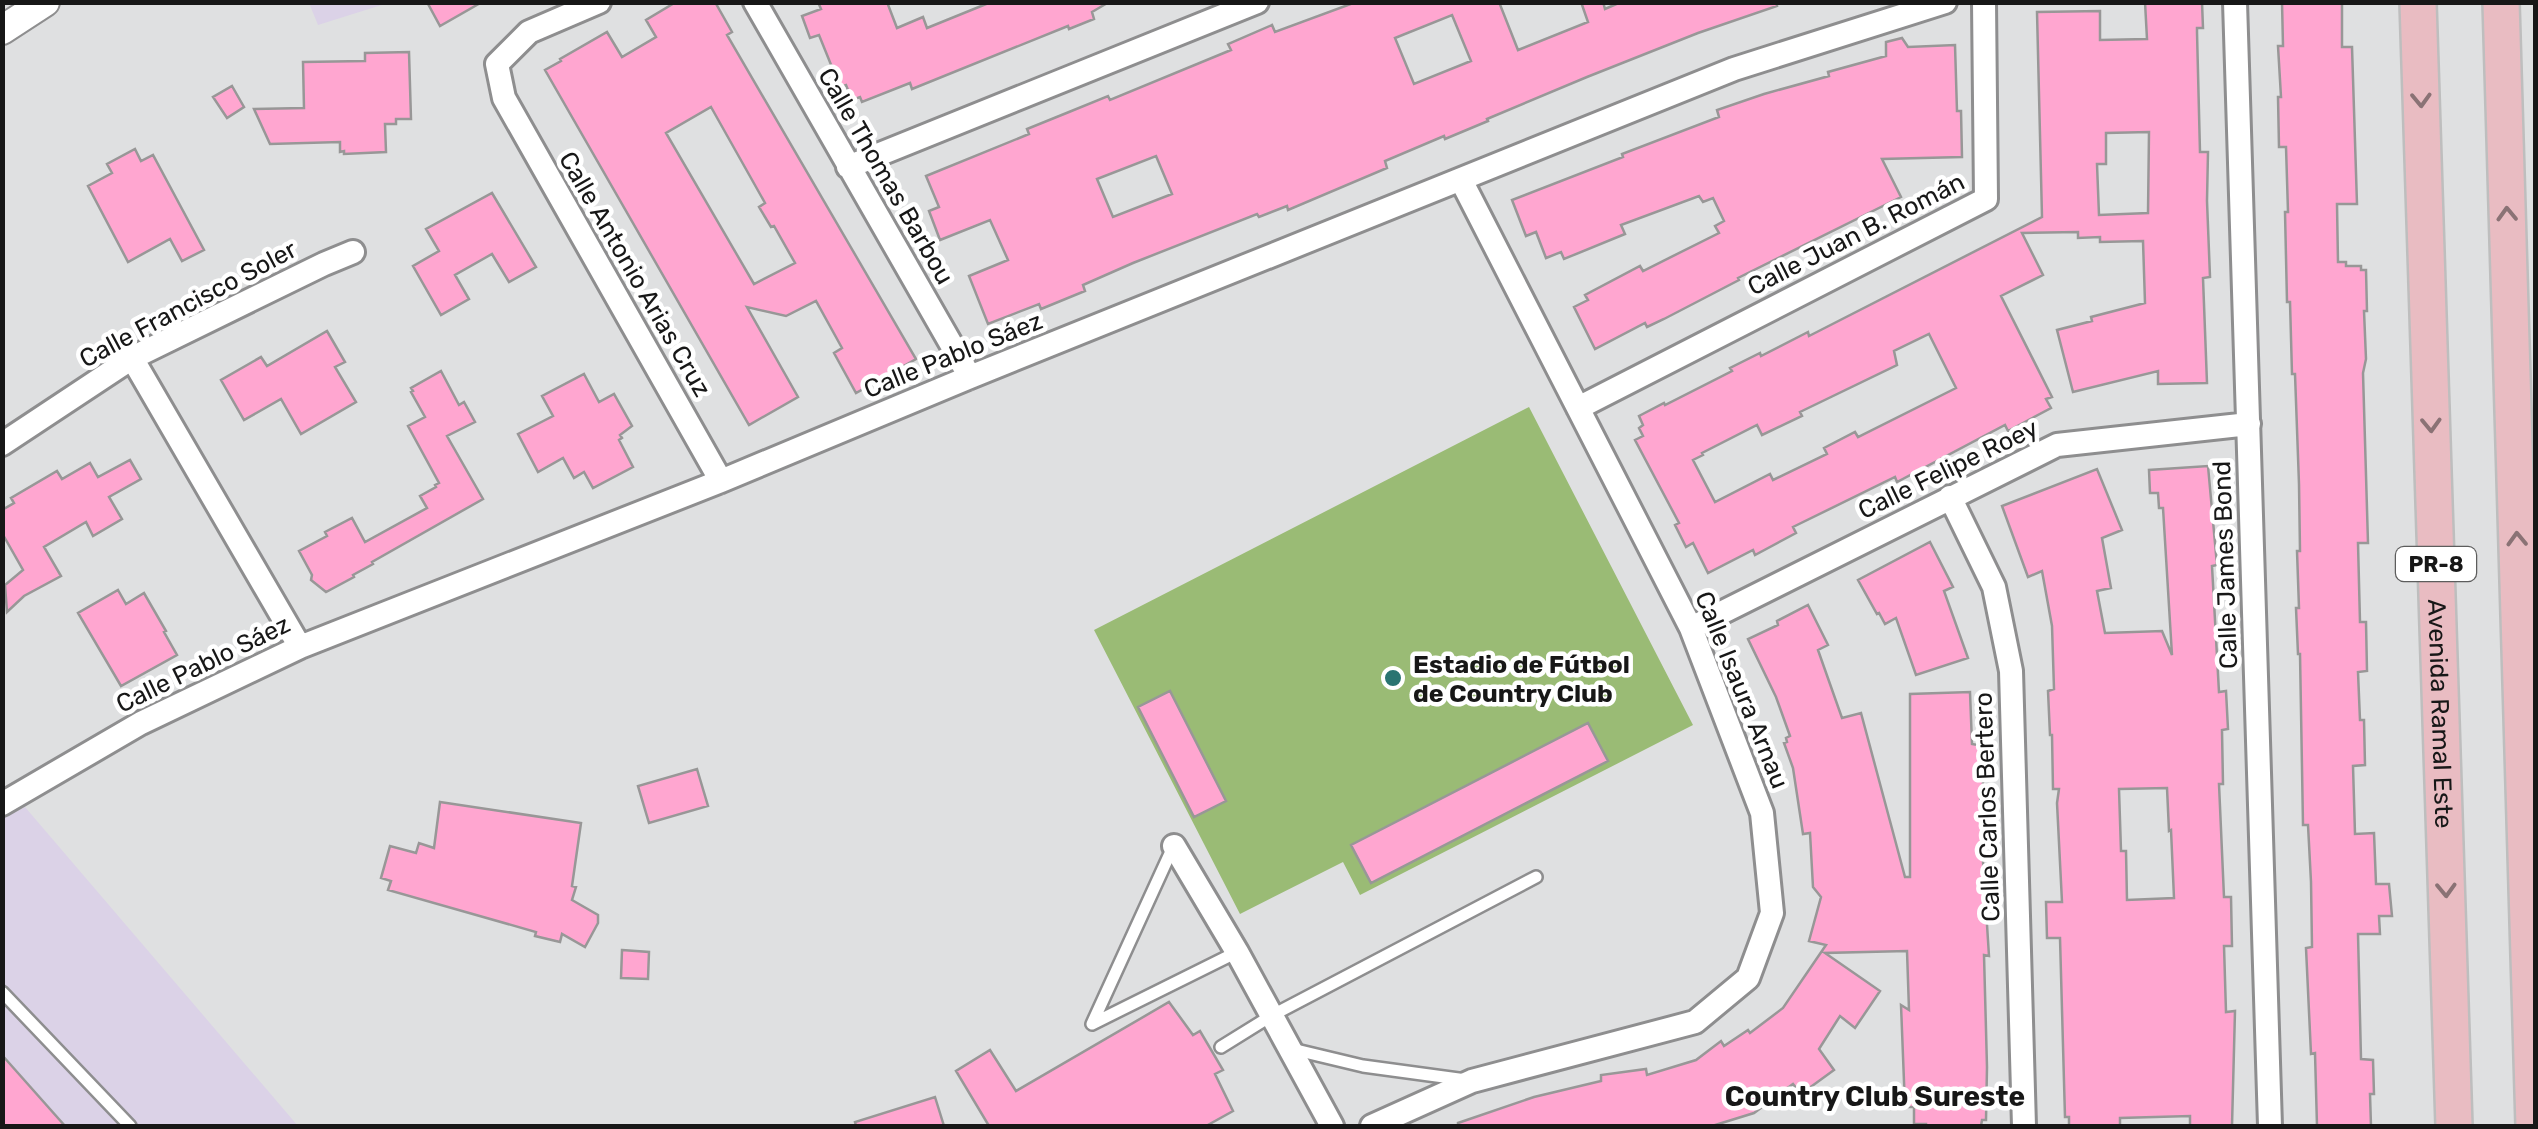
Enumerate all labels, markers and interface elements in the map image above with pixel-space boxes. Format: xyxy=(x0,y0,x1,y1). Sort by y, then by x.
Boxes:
street label: Calle Thomas Barbou xyxy=(812,63,960,289)
one-way arrow xyxy=(2410,92,2431,108)
street label: Calle Antonio Arias Cruz xyxy=(553,146,717,402)
street label: Calle Juan B. Román xyxy=(1743,167,1969,301)
one-way arrow xyxy=(2497,206,2518,222)
street label: Calle Francisco Soler xyxy=(75,234,302,374)
street label: Calle Pablo Sáez xyxy=(860,306,1046,404)
street label: Calle Felipe Roey xyxy=(1854,413,2043,525)
one-way arrow xyxy=(2421,417,2442,433)
street label: Calle James Bond xyxy=(2207,460,2243,670)
one-way arrow xyxy=(2507,531,2528,547)
road number: PR-8 xyxy=(2396,547,2476,581)
street label: Calle Isaura Arnau xyxy=(1689,587,1795,793)
street label: Avenida Ramal Este xyxy=(2423,598,2459,829)
street label: Calle Pablo Sáez xyxy=(111,609,295,719)
place label: Estadio de Fútbol de Country Club xyxy=(1413,650,1630,708)
marker: Estadio de Fútbol de Country Club xyxy=(1382,667,1404,689)
street label: Calle Carlos Bertero xyxy=(1969,692,2005,922)
one-way arrow xyxy=(2436,882,2457,898)
district label: Country Club Sureste xyxy=(1725,1080,2025,1113)

